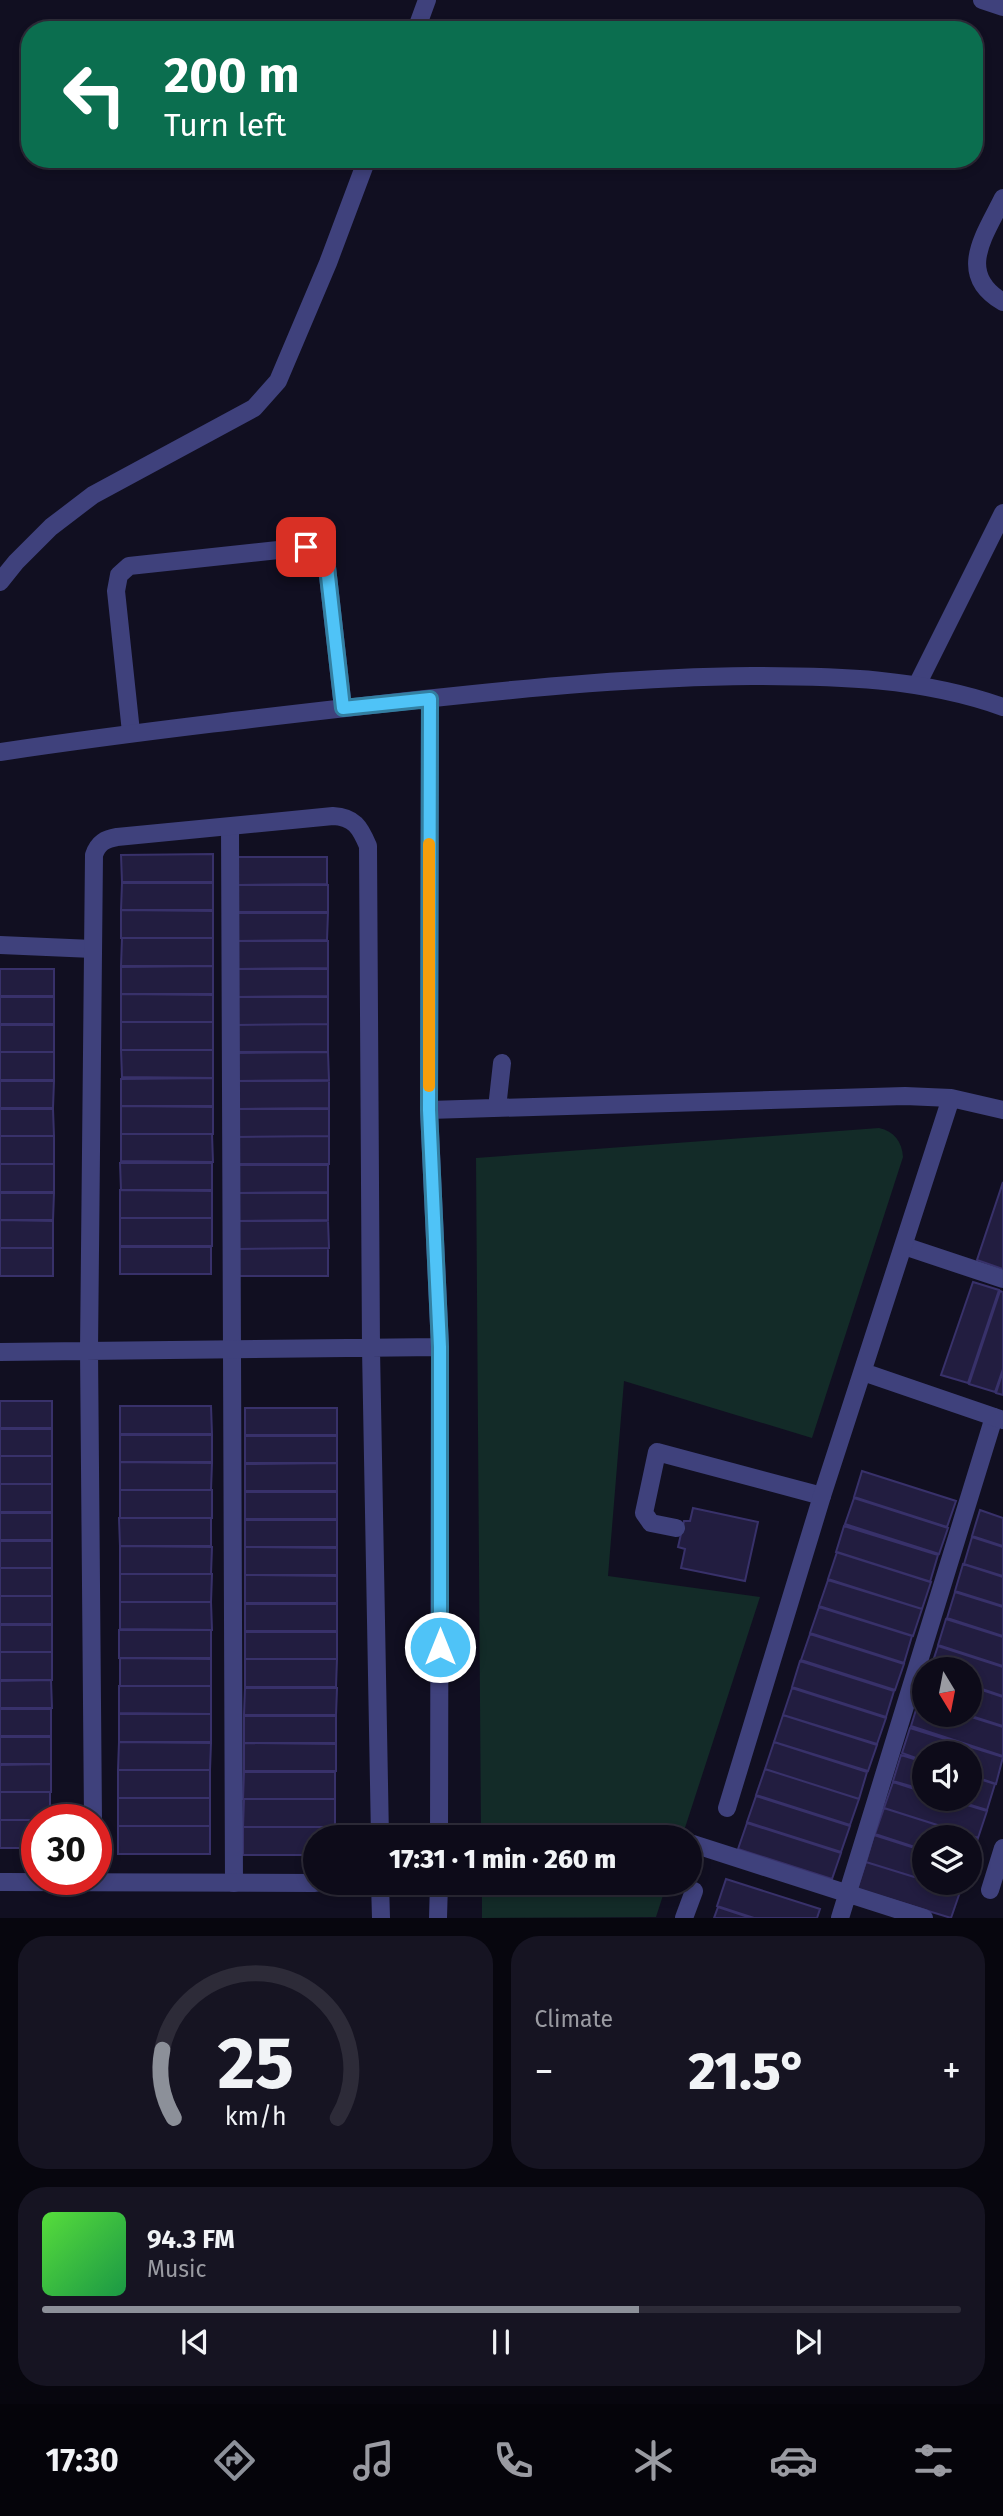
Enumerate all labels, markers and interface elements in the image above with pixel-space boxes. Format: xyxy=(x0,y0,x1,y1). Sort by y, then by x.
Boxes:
text: 200 m xyxy=(164,46,300,105)
icon: left xyxy=(49,49,140,140)
text: Turn left xyxy=(164,106,286,144)
pin xyxy=(276,517,336,577)
icon: arrive xyxy=(287,528,325,566)
position arrow xyxy=(403,1610,477,1684)
north arrow xyxy=(912,1657,982,1727)
map controls xyxy=(912,1657,982,1895)
button: sound xyxy=(912,1741,982,1811)
speed limit sign: 30 xyxy=(21,1804,112,1895)
button: layers xyxy=(912,1825,982,1895)
text: 17:31 · 1 min · 260 m xyxy=(389,1844,616,1875)
text: Climate xyxy=(535,2005,613,2033)
text: 25 xyxy=(217,2021,294,2108)
text: 21.5° xyxy=(688,2040,807,2103)
text: − xyxy=(535,2048,554,2094)
text: + xyxy=(942,2048,961,2094)
text: km/h xyxy=(224,2102,286,2132)
text: 94.3 FM xyxy=(147,2224,235,2255)
text: Music xyxy=(147,2255,207,2283)
icon: previous xyxy=(176,2323,214,2361)
icon: pause xyxy=(482,2323,520,2361)
icon: next xyxy=(789,2323,827,2361)
icon: directions xyxy=(210,2436,259,2485)
icon: music xyxy=(349,2436,398,2485)
icon: phone xyxy=(489,2436,538,2485)
icon: climate xyxy=(629,2436,678,2485)
icon: car xyxy=(769,2436,818,2485)
icon: filters xyxy=(909,2436,958,2485)
text: 17:30 xyxy=(45,2441,119,2479)

